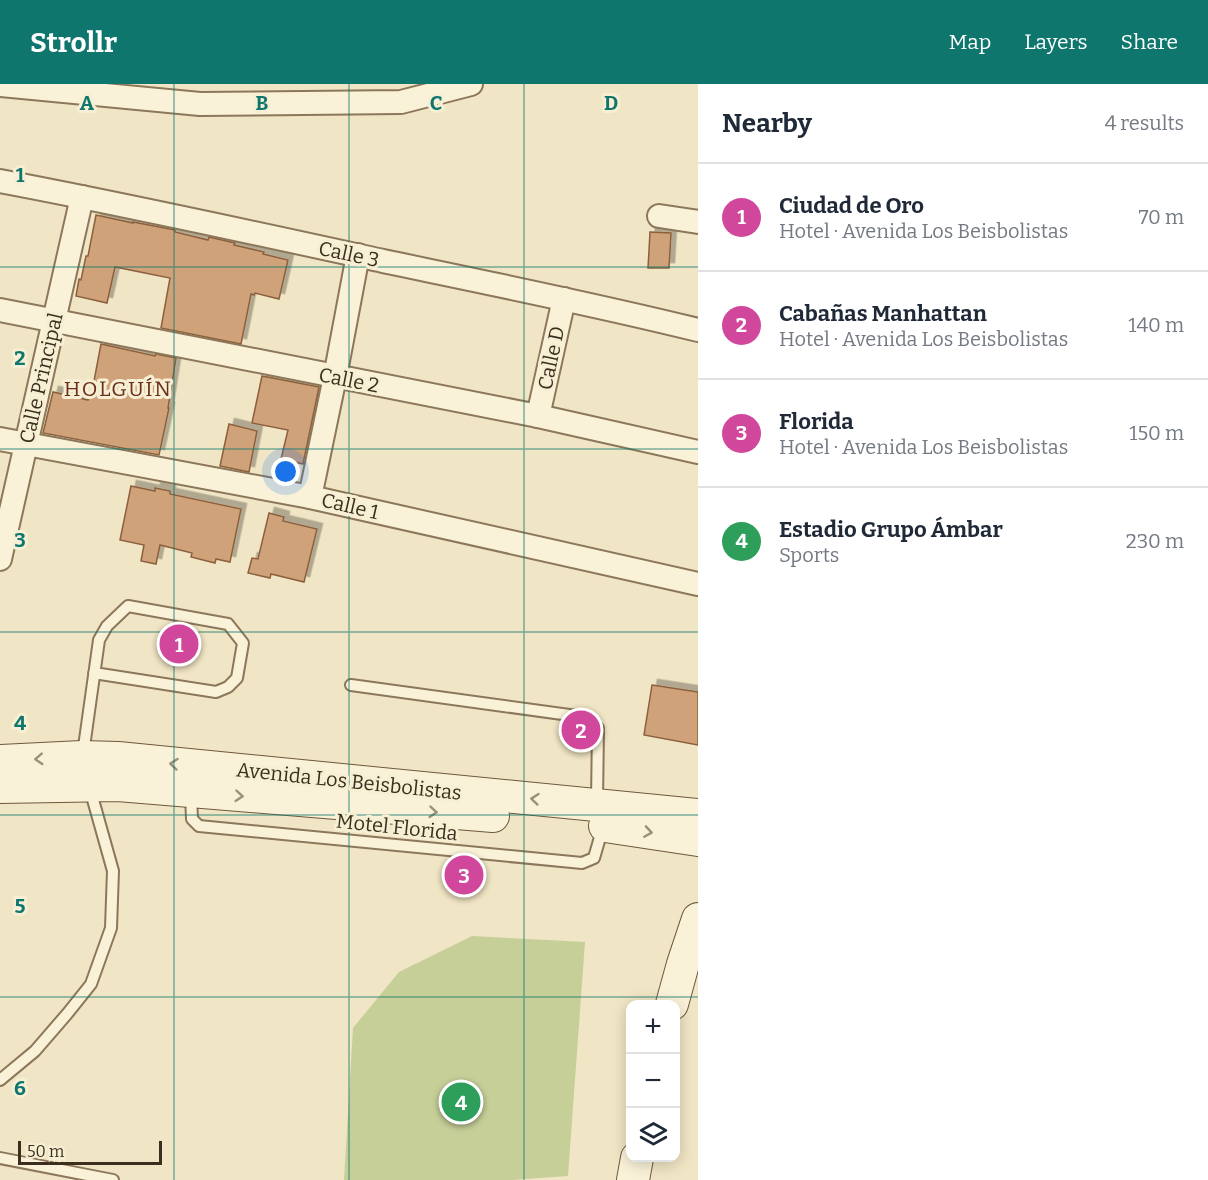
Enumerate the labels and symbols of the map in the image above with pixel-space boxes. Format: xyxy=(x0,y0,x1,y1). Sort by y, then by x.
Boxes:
text: A xyxy=(80,91,95,115)
text: B xyxy=(256,91,269,115)
text: C xyxy=(430,91,442,115)
text: D xyxy=(604,91,618,115)
text: 1 xyxy=(16,163,25,187)
street label: Calle 3 xyxy=(317,236,381,272)
street label: Calle Principal xyxy=(14,310,68,446)
street label: Calle D xyxy=(533,324,569,392)
text: 2 xyxy=(14,346,26,370)
street label: Calle 2 xyxy=(317,362,381,398)
district label: HOLGUÍN xyxy=(64,376,172,402)
your location xyxy=(271,457,300,486)
street label: Calle 1 xyxy=(319,488,381,524)
text: 3 xyxy=(14,528,26,552)
pin: 1 xyxy=(160,622,198,666)
pin: 2 xyxy=(562,708,600,752)
text: 4 xyxy=(14,711,26,735)
one-way arrow xyxy=(34,752,43,765)
street label: Avenida Los Beisbolistas xyxy=(235,757,463,805)
one-way arrow xyxy=(169,758,179,771)
one-way arrow xyxy=(235,789,244,802)
one-way arrow xyxy=(531,793,540,806)
one-way arrow xyxy=(429,805,438,818)
street label: Motel Florida xyxy=(335,809,459,845)
one-way arrow xyxy=(644,826,653,838)
pin: 3 xyxy=(444,852,484,898)
text: 5 xyxy=(15,894,26,918)
text: 6 xyxy=(14,1076,26,1100)
pin: 4 xyxy=(442,1080,480,1124)
scale bar xyxy=(18,1138,162,1166)

